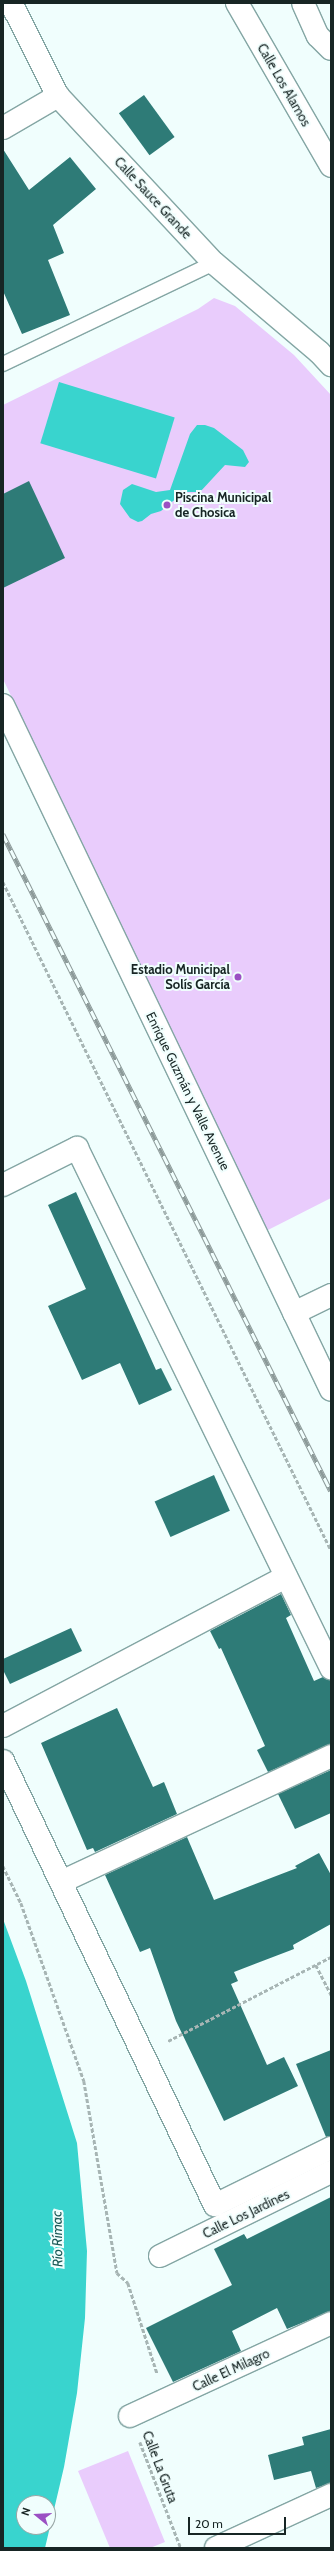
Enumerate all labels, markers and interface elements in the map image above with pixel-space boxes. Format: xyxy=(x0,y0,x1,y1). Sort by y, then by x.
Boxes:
street label: Calle Los Alamos xyxy=(254,41,314,129)
street label: Calle Sauce Grande xyxy=(111,154,195,242)
place label: Piscina Municipal de Chosica xyxy=(175,490,271,521)
marker: Piscina Municipal de Chosica xyxy=(162,500,172,510)
place label: Estadio Municipal Solís García xyxy=(131,962,230,993)
marker: Estadio Municipal Solís García xyxy=(233,972,243,982)
street label: Enrique Guzmán y Valle Avenue xyxy=(143,1009,233,1173)
street label: Calle Los Jardines xyxy=(200,2186,292,2242)
water label: Río Rímac xyxy=(48,2211,66,2267)
street label: Calle El Milagro xyxy=(190,2345,272,2395)
street label: Calle La Gruta xyxy=(139,2429,181,2505)
north arrow xyxy=(16,2495,56,2535)
text: N xyxy=(18,2506,33,2517)
scale bar xyxy=(190,2509,288,2535)
text: 20 m xyxy=(195,2516,223,2531)

